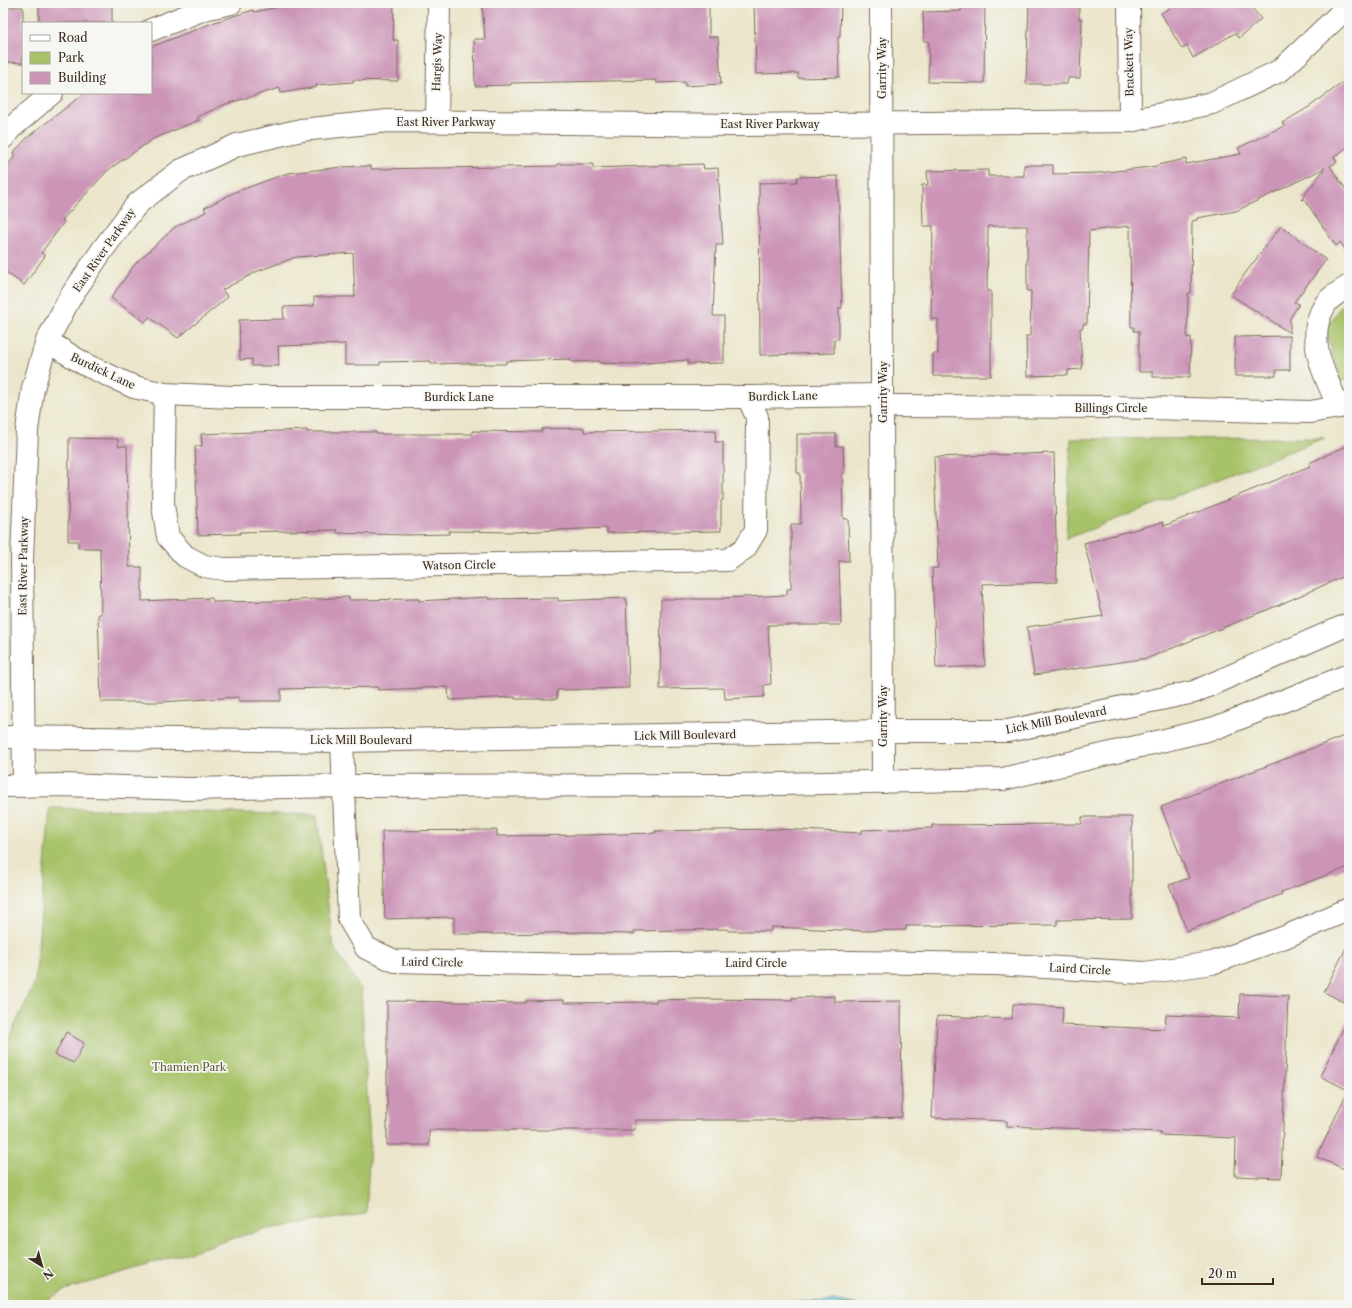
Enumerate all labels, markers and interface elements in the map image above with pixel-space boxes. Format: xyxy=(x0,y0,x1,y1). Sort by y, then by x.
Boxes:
legend xyxy=(22,22,152,94)
street label: Brackett Way xyxy=(1121,27,1137,97)
text: Road xyxy=(58,30,88,45)
street label: Hargis Way xyxy=(429,31,445,92)
street label: Garrity Way xyxy=(875,36,889,99)
text: Park xyxy=(58,50,85,65)
text: Building xyxy=(58,70,106,85)
street label: East River Parkway xyxy=(396,115,497,129)
street label: East River Parkway xyxy=(720,117,821,131)
street label: East River Parkway xyxy=(70,205,139,295)
street label: Burdick Lane xyxy=(68,350,138,392)
street label: Garrity Way xyxy=(876,360,890,423)
street label: Burdick Lane xyxy=(748,388,818,404)
street label: Burdick Lane xyxy=(424,390,494,404)
street label: Billings Circle xyxy=(1075,401,1147,415)
street label: East River Parkway xyxy=(15,515,31,616)
street label: Watson Circle xyxy=(421,557,496,573)
street label: Garrity Way xyxy=(876,684,890,747)
street label: Lick Mill Boulevard xyxy=(1004,703,1108,737)
street label: Lick Mill Boulevard xyxy=(634,727,737,743)
street label: Lick Mill Boulevard xyxy=(310,733,412,747)
street label: Laird Circle xyxy=(401,954,463,970)
street label: Laird Circle xyxy=(725,956,787,970)
street label: Laird Circle xyxy=(1049,960,1111,978)
park label: Thamien Park xyxy=(152,1060,227,1074)
north arrow xyxy=(22,1246,62,1286)
scale bar xyxy=(1202,1260,1273,1286)
text: N xyxy=(40,1266,56,1283)
text: 20 m xyxy=(1208,1266,1237,1281)

